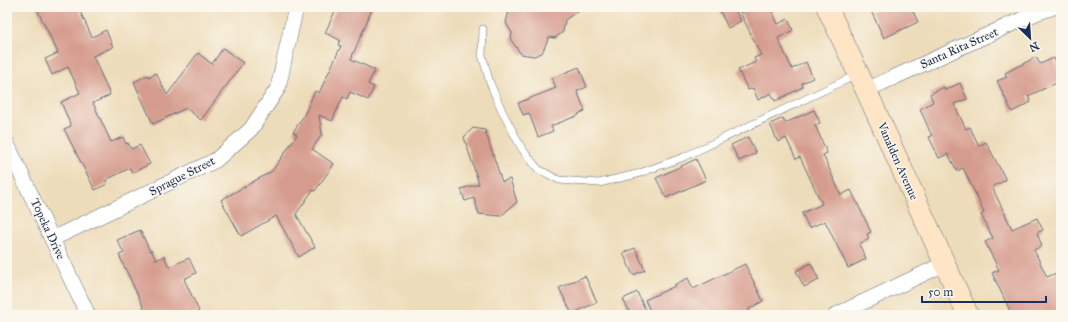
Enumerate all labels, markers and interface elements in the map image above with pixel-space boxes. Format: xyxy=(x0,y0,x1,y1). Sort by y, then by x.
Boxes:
north arrow xyxy=(1010,18,1050,58)
street label: Santa Rita Street xyxy=(918,24,1001,71)
text: N xyxy=(1026,39,1041,55)
street label: Vanalden Avenue xyxy=(874,119,921,202)
street label: Sprague Street xyxy=(147,153,218,199)
street label: Topeka Drive xyxy=(28,196,68,262)
scale bar xyxy=(922,278,1046,304)
text: 50 m xyxy=(928,285,953,299)

